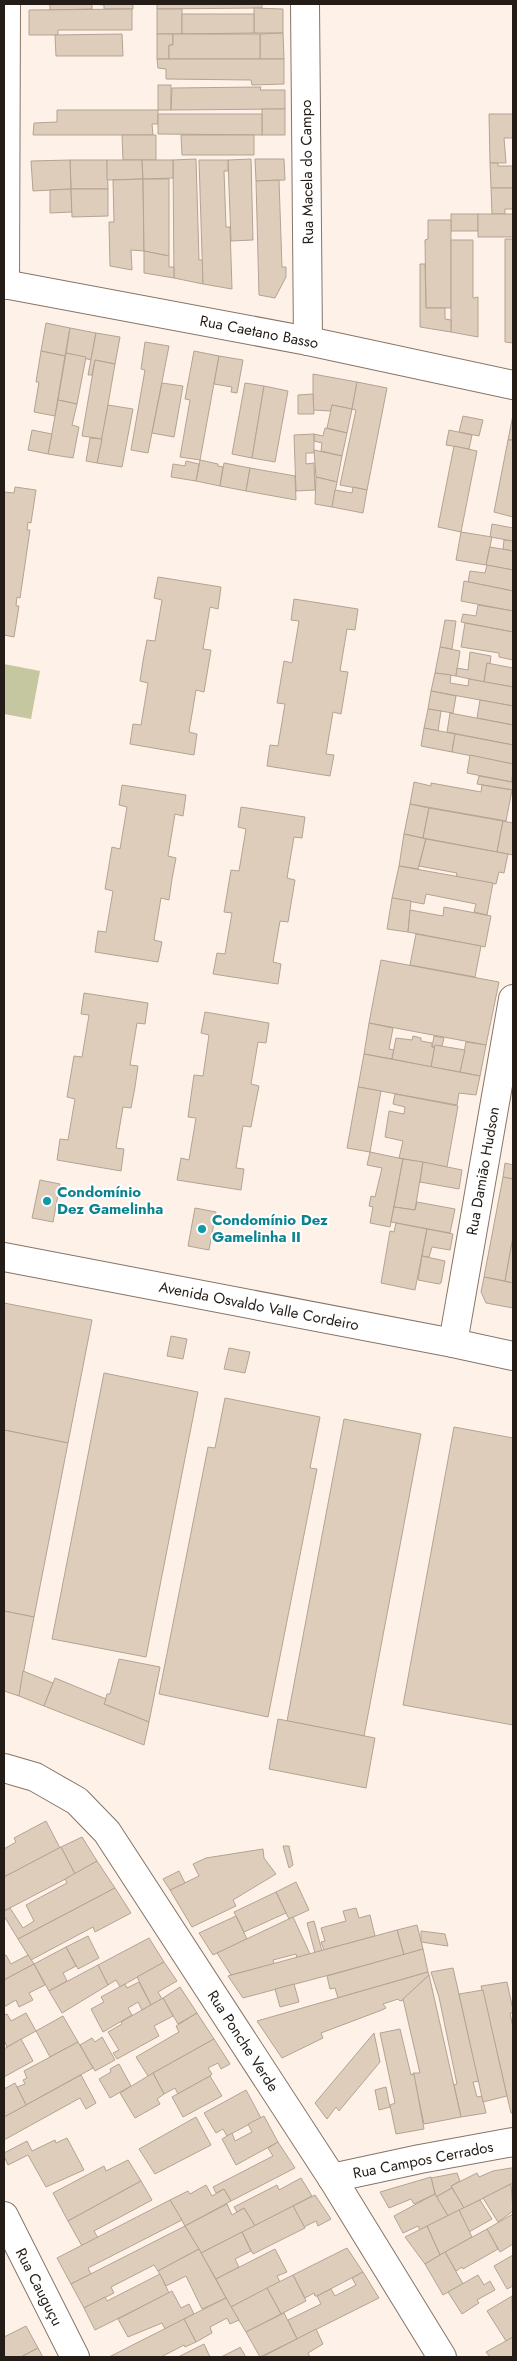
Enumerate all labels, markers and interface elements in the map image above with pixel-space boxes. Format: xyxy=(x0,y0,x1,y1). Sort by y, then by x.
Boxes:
street label: Rua Macela do Campo xyxy=(295,100,319,244)
street label: Rua Caetano Basso xyxy=(198,310,320,354)
street label: Rua Damião Hudson xyxy=(461,1105,505,1237)
place label: Condomínio Dez Gamelinha xyxy=(57,1181,163,1220)
marker: Condomínio Dez Gamelinha xyxy=(41,1195,53,1207)
place label: Condomínio Dez Gamelinha II xyxy=(212,1209,328,1248)
marker: Condomínio Dez Gamelinha II xyxy=(196,1223,208,1235)
street label: Avenida Osvaldo Valle Cordeiro xyxy=(157,1276,361,1336)
street label: Rua Ponche Verde xyxy=(202,1986,284,2096)
street label: Rua Campos Cerrados xyxy=(351,2136,495,2184)
street label: Rua Cauguçu xyxy=(10,2244,68,2330)

